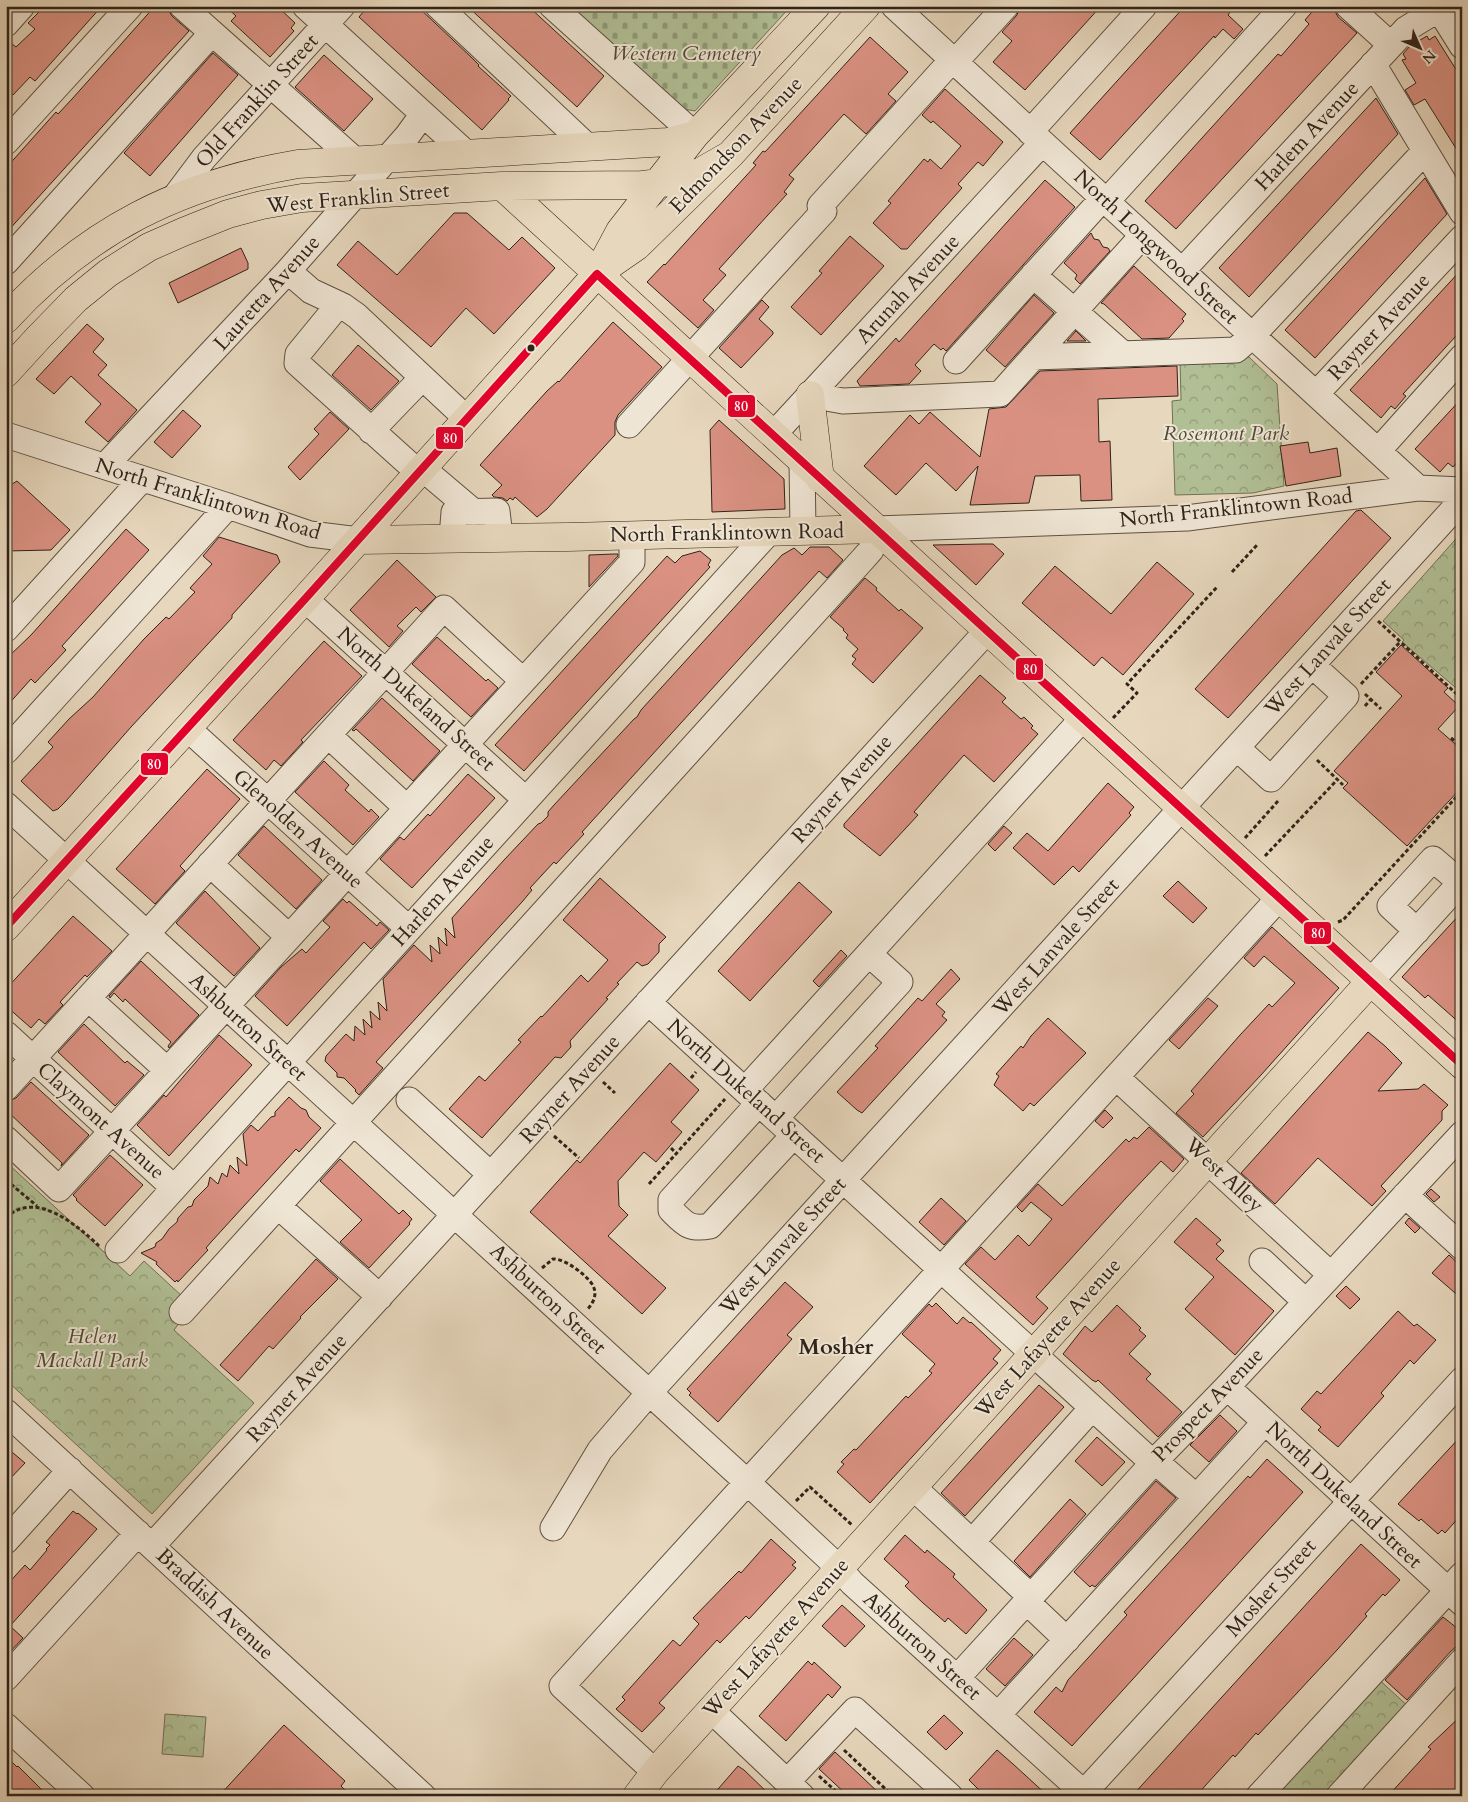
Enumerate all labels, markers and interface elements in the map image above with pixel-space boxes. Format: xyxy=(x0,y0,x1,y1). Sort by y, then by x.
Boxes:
north arrow xyxy=(1396,22,1446,72)
street label: Old Franklin Street xyxy=(189,27,325,174)
park label: Western Cemetery xyxy=(611,39,761,68)
text: N xyxy=(1418,46,1440,68)
street label: Edmondson Avenue xyxy=(663,70,809,220)
street label: Harlem Avenue xyxy=(1248,75,1366,197)
street label: North Longwood Street xyxy=(1067,163,1245,331)
street label: West Franklin Street xyxy=(264,176,451,221)
street label: Arunah Avenue xyxy=(850,228,966,350)
street label: Lauretta Avenue xyxy=(207,229,327,357)
street label: Rayner Avenue xyxy=(1321,267,1437,387)
unlabelled marker xyxy=(526,343,536,353)
line badge: 80 xyxy=(727,394,756,418)
text: 80 xyxy=(734,397,748,416)
park label: Rosemont Park xyxy=(1163,419,1290,448)
line badge: 80 xyxy=(435,426,464,450)
text: 80 xyxy=(443,429,457,448)
street label: North Franklintown Road xyxy=(92,451,324,547)
street label: North Franklintown Road xyxy=(1118,481,1354,535)
street label: North Franklintown Road xyxy=(610,516,844,550)
street label: West Lanvale Street xyxy=(1258,571,1398,723)
street label: North Dukeland Street xyxy=(331,620,502,778)
line badge: 80 xyxy=(1015,657,1044,681)
text: 80 xyxy=(1023,660,1037,679)
street label: Rayner Avenue xyxy=(785,728,899,850)
line badge: 80 xyxy=(140,752,169,776)
text: 80 xyxy=(147,755,161,774)
street label: Glenolden Avenue xyxy=(226,763,370,895)
street label: Harlem Avenue xyxy=(385,829,501,953)
street label: West Lanvale Street xyxy=(986,871,1126,1023)
line badge: 80 xyxy=(1303,921,1332,945)
text: 80 xyxy=(1311,924,1325,943)
street label: Ashburton Street xyxy=(183,966,314,1088)
street label: North Dukeland Street xyxy=(661,1012,832,1170)
street label: Rayner Avenue xyxy=(513,1028,627,1150)
street label: Claymont Avenue xyxy=(31,1056,171,1186)
street label: West Alley xyxy=(1177,1130,1270,1219)
street label: West Lanvale Street xyxy=(713,1170,853,1322)
street label: Ashburton Street xyxy=(483,1237,613,1361)
street label: West Lafayette Avenue xyxy=(967,1252,1128,1425)
park label: Helen Mackall Park xyxy=(36,1322,149,1375)
street label: Rayner Avenue xyxy=(240,1327,354,1449)
district label: Mosher xyxy=(799,1332,874,1362)
street label: Prospect Avenue xyxy=(1146,1341,1270,1469)
street label: North Dukeland Street xyxy=(1260,1415,1429,1575)
street label: Mosher Street xyxy=(1219,1532,1323,1643)
street label: Braddish Avenue xyxy=(150,1542,280,1666)
street label: West Lafayette Avenue xyxy=(695,1552,856,1725)
street label: Ashburton Street xyxy=(857,1585,988,1707)

